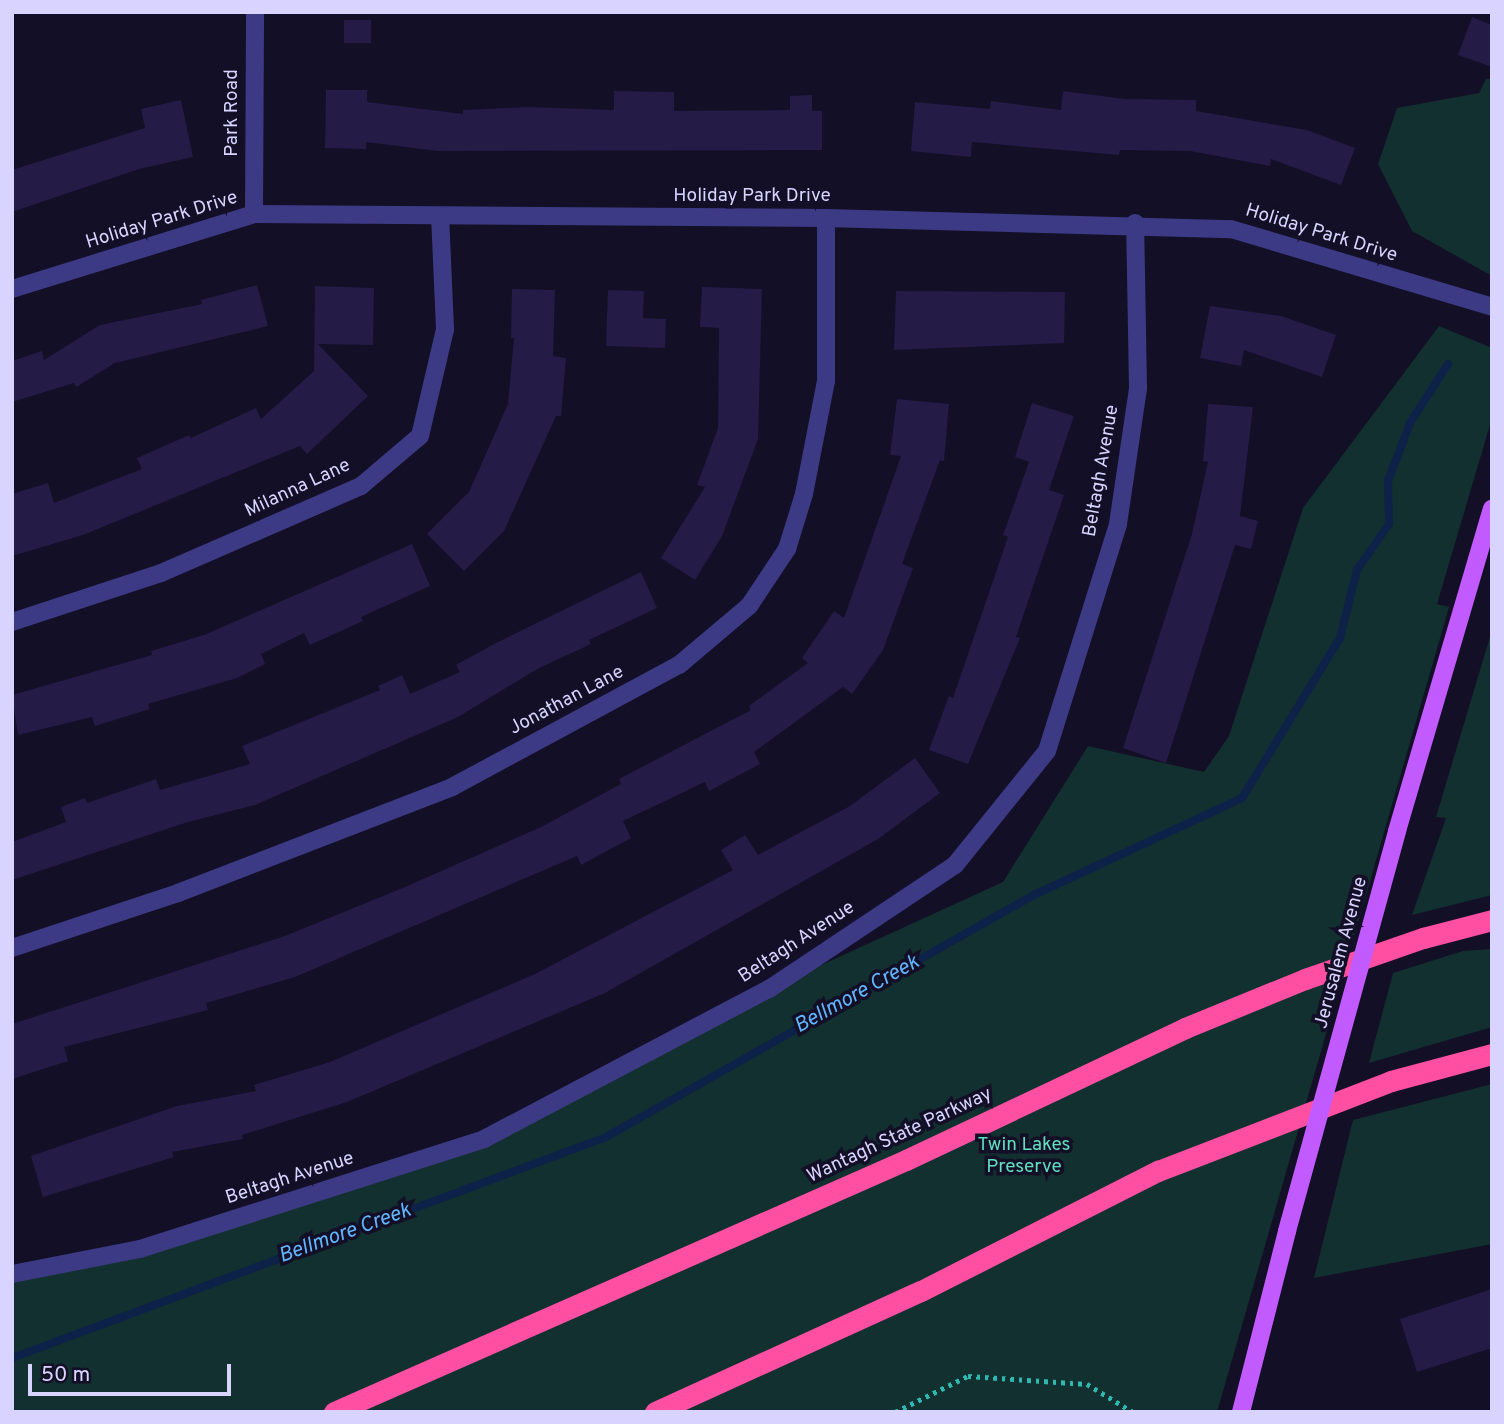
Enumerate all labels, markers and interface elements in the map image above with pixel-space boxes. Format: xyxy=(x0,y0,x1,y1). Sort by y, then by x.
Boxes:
street label: Park Road xyxy=(222,69,244,157)
street label: Holiday Park Drive xyxy=(673,186,831,208)
street label: Holiday Park Drive xyxy=(83,187,241,255)
street label: Holiday Park Drive xyxy=(1242,200,1400,268)
street label: Beltagh Avenue xyxy=(1079,403,1125,539)
street label: Milanna Lane xyxy=(242,455,354,523)
street label: Jonathan Lane xyxy=(506,661,628,741)
street label: Jerusalem Avenue xyxy=(1311,874,1373,1032)
street label: Beltagh Avenue xyxy=(734,897,860,989)
water label: Bellmore Creek xyxy=(790,950,924,1040)
street label: Wantagh State Parkway xyxy=(804,1083,996,1189)
park label: Twin Lakes Preserve xyxy=(978,1135,1070,1179)
street label: Beltagh Avenue xyxy=(223,1147,357,1211)
water label: Bellmore Creek xyxy=(275,1198,415,1270)
scale bar xyxy=(32,1350,234,1394)
text: 50 m xyxy=(41,1362,90,1389)

